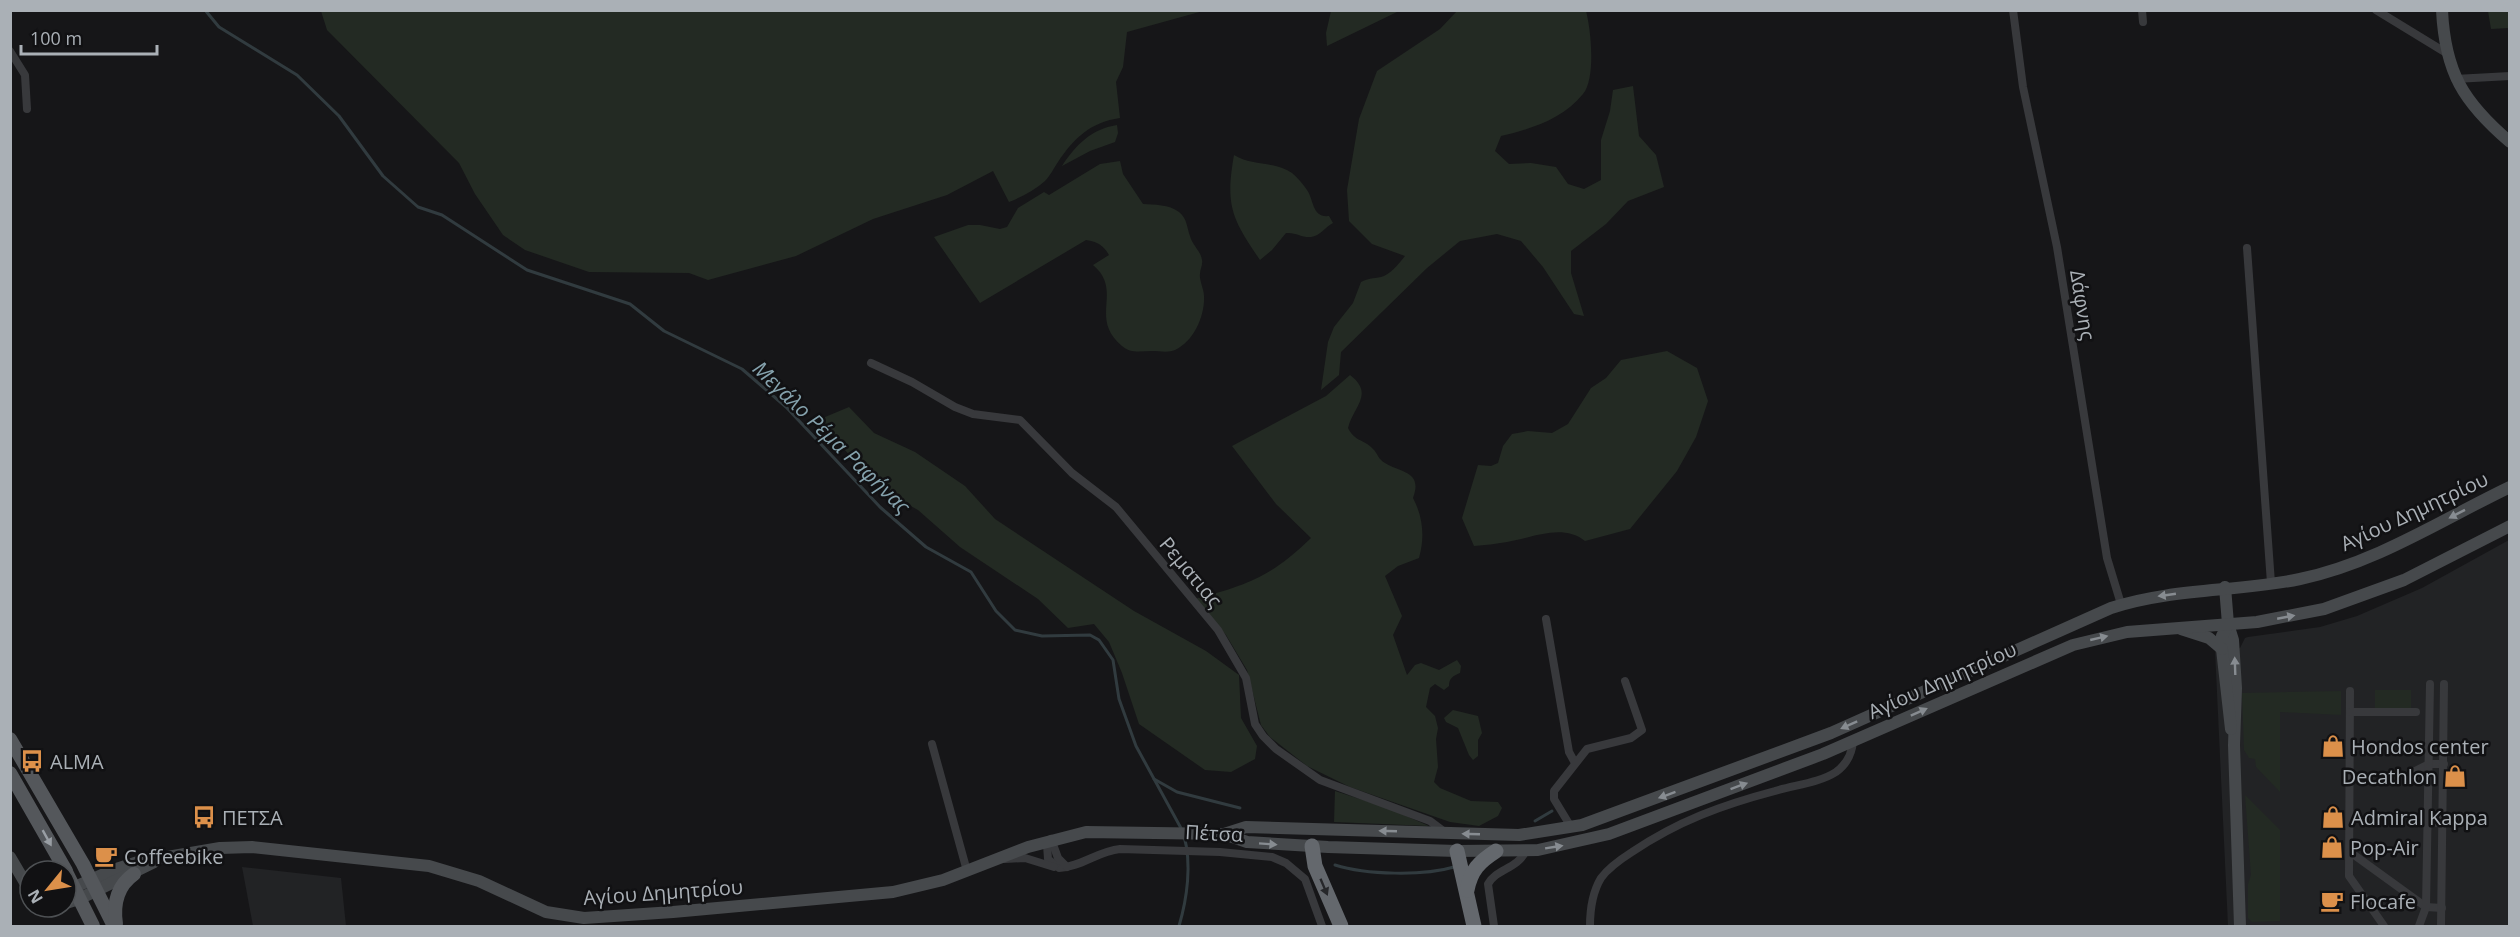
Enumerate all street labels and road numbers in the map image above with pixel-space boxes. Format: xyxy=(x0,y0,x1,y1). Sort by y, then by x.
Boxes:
street label: Δάφνης xyxy=(2064,268,2102,342)
street label: Αγίου Δημητρίου xyxy=(2336,465,2492,557)
street label: Ρεματιας xyxy=(1154,531,1229,613)
street label: Αγίου Δημητρίου xyxy=(1863,635,2021,725)
street label: Πέτσα xyxy=(1184,818,1244,848)
street label: Αγίου Δημητρίου xyxy=(582,873,744,911)

